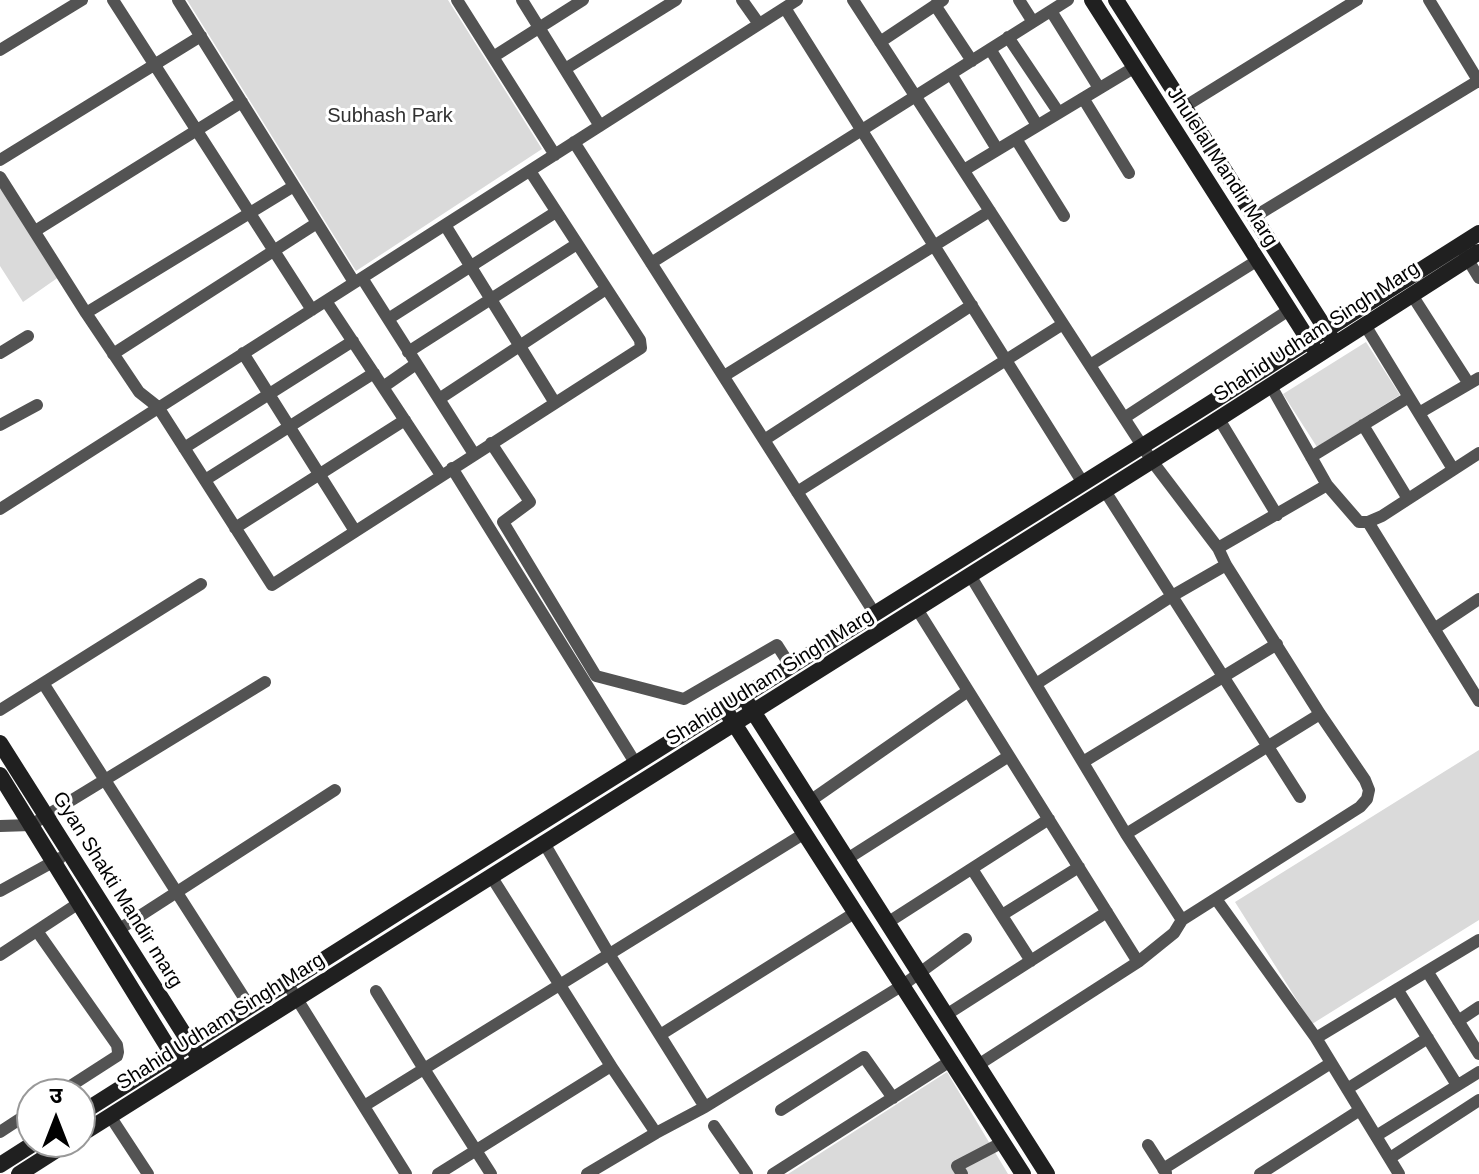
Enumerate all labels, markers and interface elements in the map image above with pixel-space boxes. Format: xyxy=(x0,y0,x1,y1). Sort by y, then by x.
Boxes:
street label: Jhulelal Mandir Marg xyxy=(1161,83,1283,251)
park label: Subhash Park xyxy=(327,104,453,128)
street label: Shahid Udham Singh Marg xyxy=(1210,257,1424,407)
street label: Shahid Udham Singh Marg xyxy=(662,604,878,752)
street label: Gyan Shakti Mandir marg xyxy=(47,787,187,993)
street label: Shahid Udham Singh Marg xyxy=(113,948,329,1096)
north arrow xyxy=(16,1078,96,1158)
text: उ xyxy=(50,1083,62,1108)

